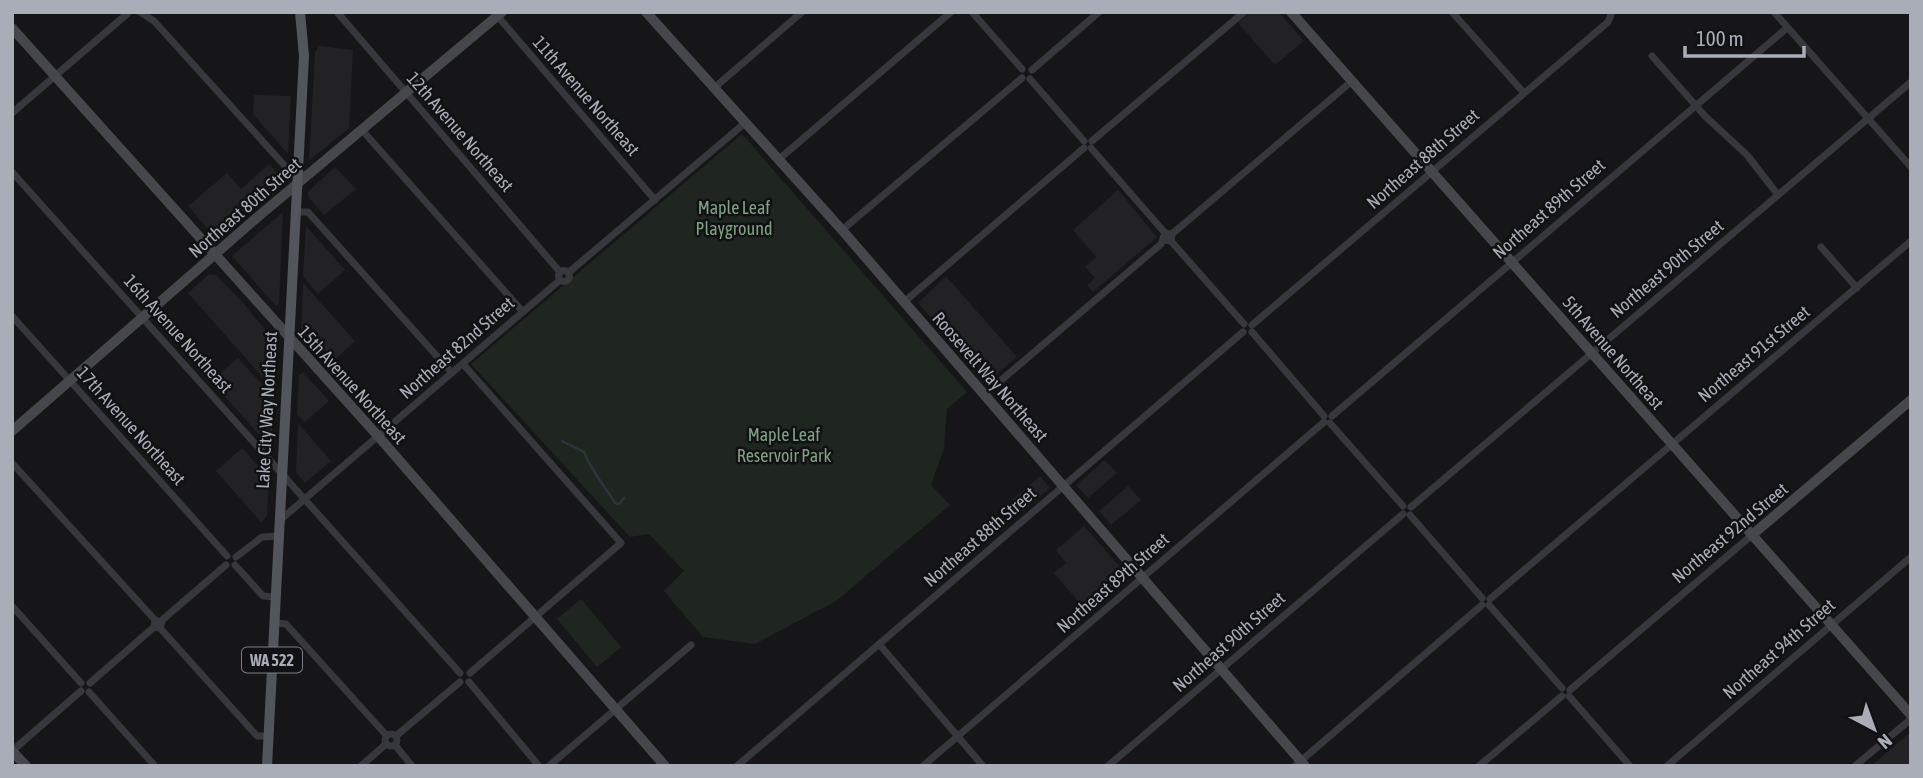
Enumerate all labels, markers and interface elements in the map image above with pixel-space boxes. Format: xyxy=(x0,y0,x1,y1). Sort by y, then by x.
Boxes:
scale bar xyxy=(1685,14,1804,58)
text: 100 m xyxy=(1696,26,1744,50)
street label: 11th Avenue Northeast xyxy=(529,32,644,160)
street label: 12th Avenue Northeast xyxy=(403,68,518,196)
street label: Northeast 88th Street xyxy=(1362,104,1483,213)
street label: Northeast 80th Street xyxy=(184,153,305,262)
street label: Northeast 89th Street xyxy=(1488,154,1609,263)
park label: Maple Leaf Playground xyxy=(696,197,772,239)
street label: Northeast 90th Street xyxy=(1606,215,1728,322)
street label: 16th Avenue Northeast xyxy=(120,270,237,397)
street label: Northeast 82nd Street xyxy=(395,292,518,403)
street label: 5th Avenue Northeast xyxy=(1558,292,1668,414)
street label: Northeast 91st Street xyxy=(1694,301,1814,406)
street label: Roosevelt Way Northeast xyxy=(928,307,1052,446)
street label: 15th Avenue Northeast xyxy=(294,321,411,448)
street label: Lake City Way Northeast xyxy=(252,331,281,489)
street label: 17th Avenue Northeast xyxy=(73,362,190,489)
park label: Maple Leaf Reservoir Park xyxy=(737,424,831,466)
street label: Northeast 92nd Street xyxy=(1667,478,1792,587)
street label: Northeast 88th Street xyxy=(919,482,1040,591)
street label: Northeast 89th Street xyxy=(1052,528,1173,637)
street label: Northeast 90th Street xyxy=(1168,587,1289,696)
street label: Northeast 94th Street xyxy=(1718,594,1839,703)
road number: WA 522 xyxy=(242,648,302,673)
north arrow xyxy=(1839,694,1909,764)
text: N xyxy=(1874,730,1897,754)

